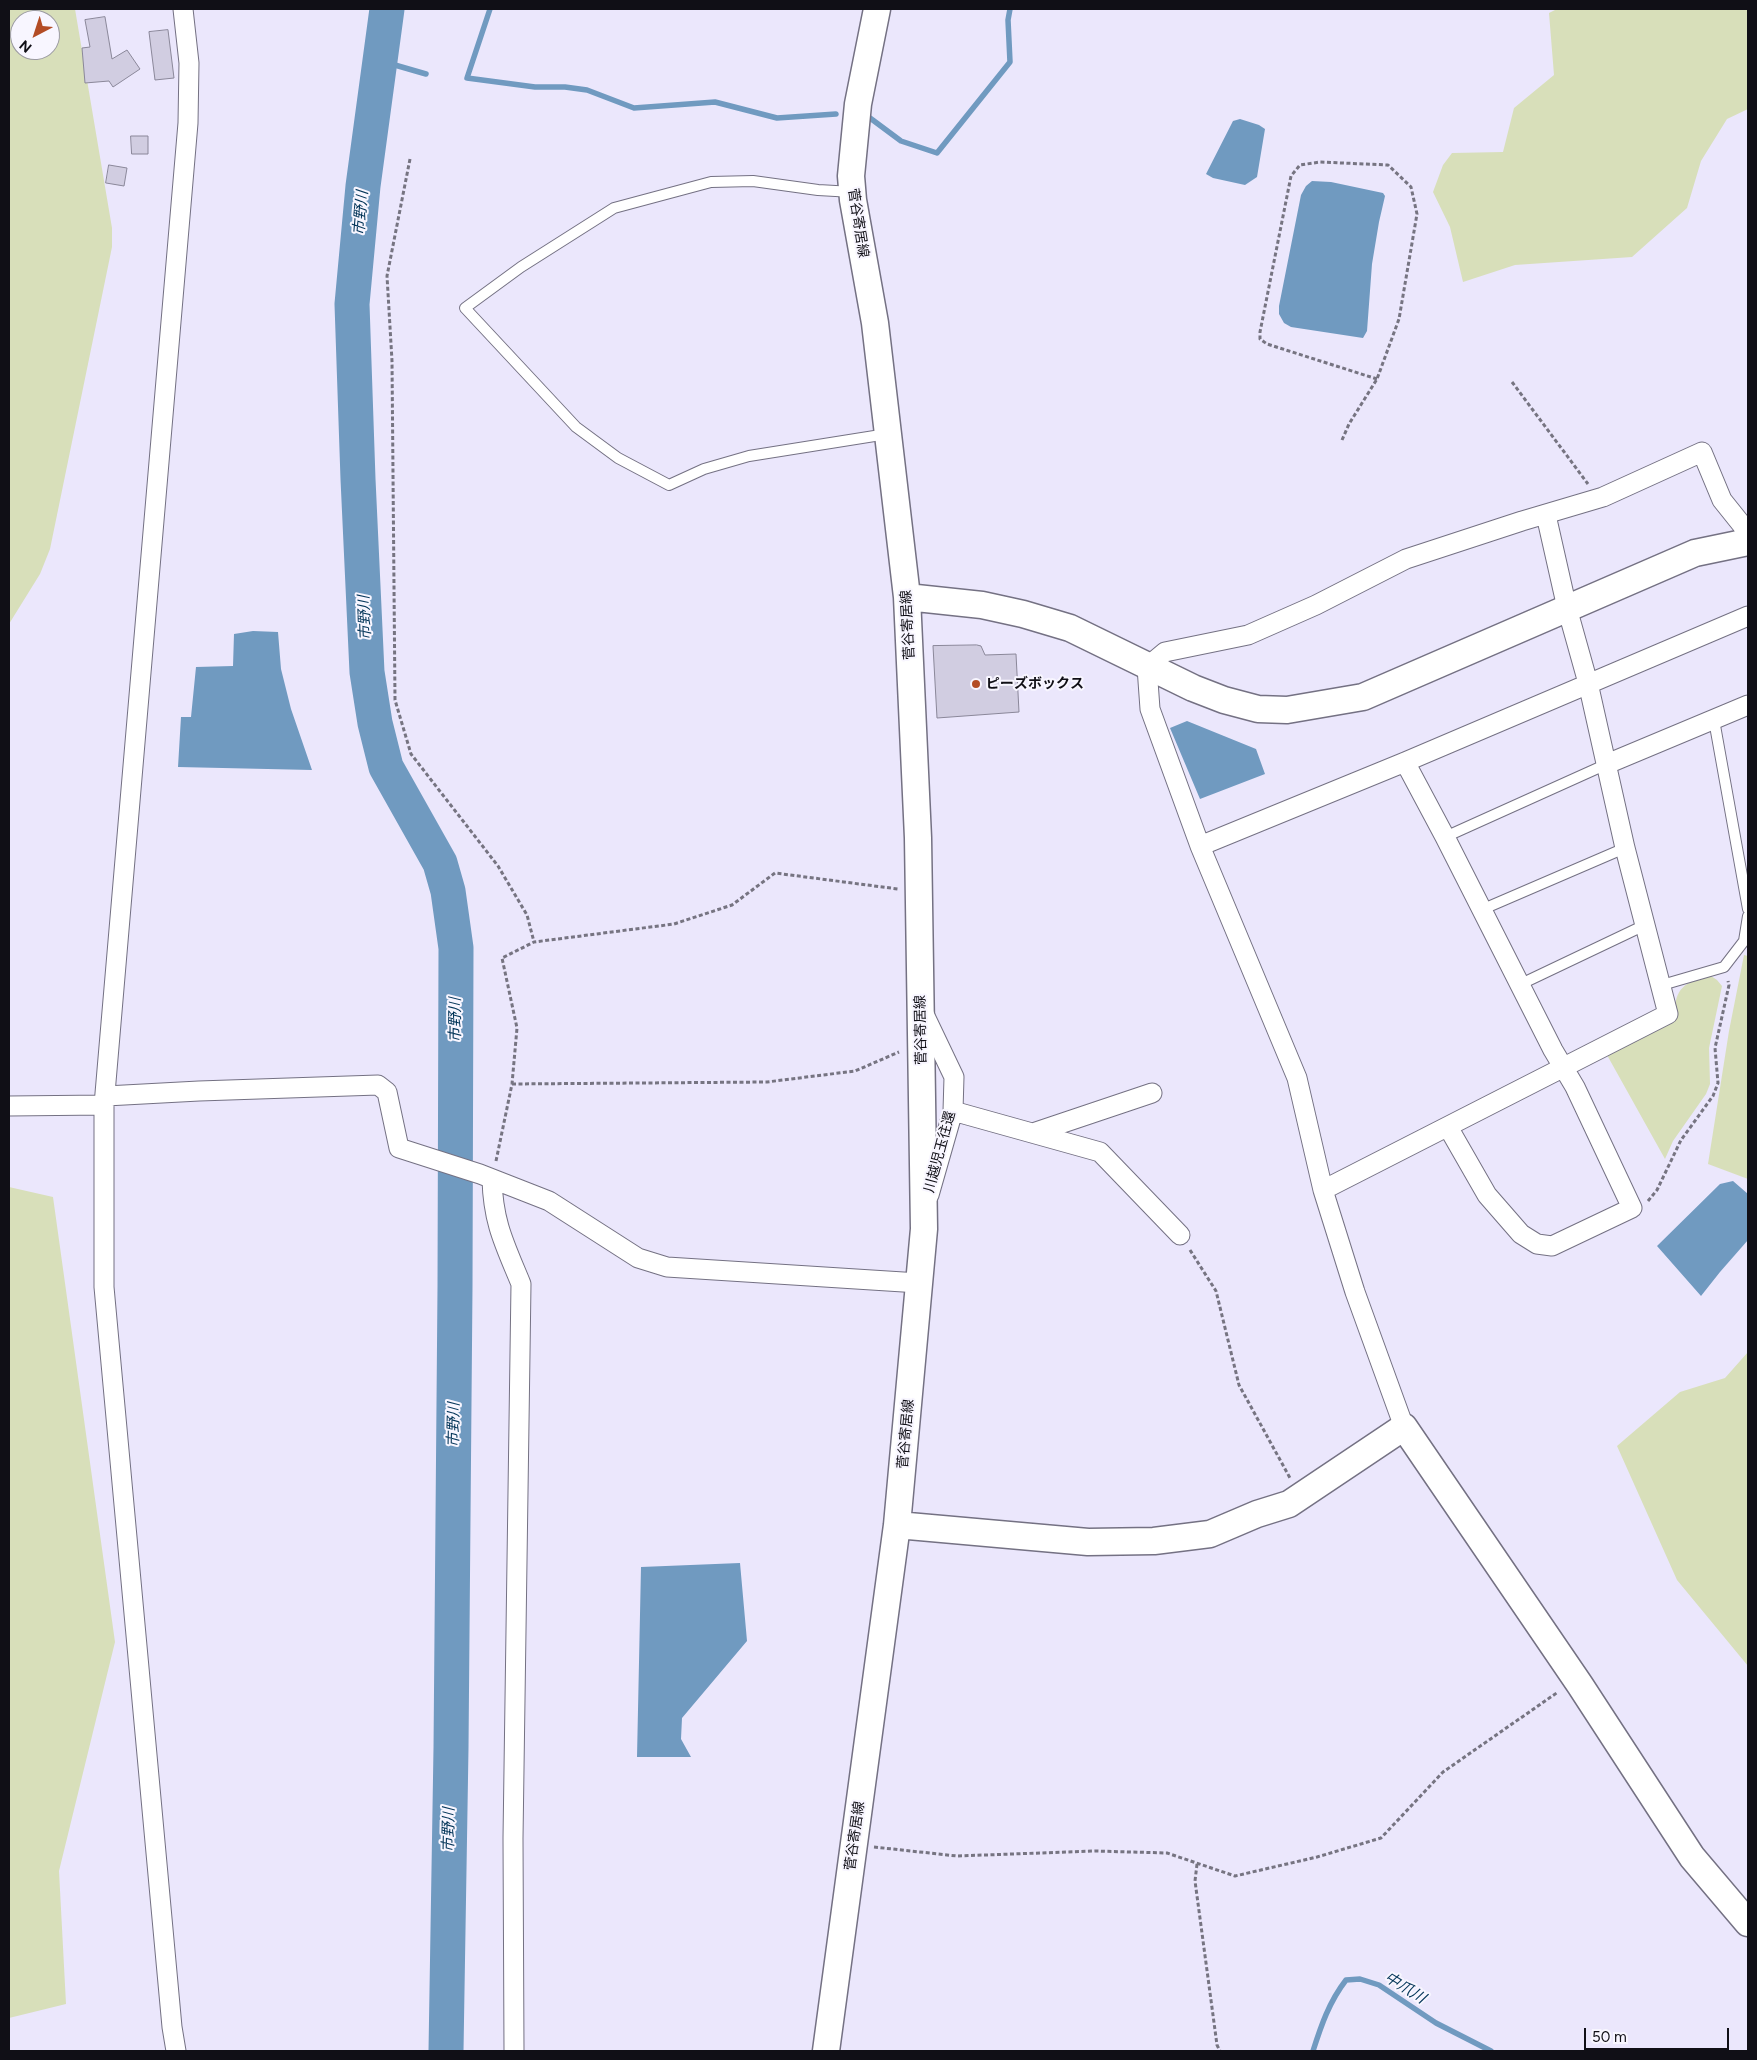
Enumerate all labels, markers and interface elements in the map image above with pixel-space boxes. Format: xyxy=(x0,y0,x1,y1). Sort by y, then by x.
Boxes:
north arrow xyxy=(10,10,60,60)
text: N xyxy=(16,36,35,56)
street label: 菅谷寄居線 xyxy=(844,187,872,259)
water label: 市野川 xyxy=(350,190,372,236)
street label: 菅谷寄居線 xyxy=(898,590,918,660)
water label: 市野川 xyxy=(355,595,375,641)
place label: ピーズボックス xyxy=(986,676,1084,692)
marker: ピーズボックス xyxy=(970,678,982,690)
street label: 菅谷寄居線 xyxy=(912,995,930,1065)
water label: 市野川 xyxy=(447,998,465,1042)
street label: 川越児玉往還 xyxy=(921,1109,959,1195)
street label: 菅谷寄居線 xyxy=(895,1398,917,1470)
water label: 市野川 xyxy=(445,1402,463,1448)
street label: 菅谷寄居線 xyxy=(842,1800,868,1872)
water label: 市野川 xyxy=(440,1807,458,1853)
water label: 中爪川 xyxy=(1381,1968,1429,2008)
scale bar xyxy=(1587,2018,1732,2050)
text: 50 m xyxy=(1592,2028,1627,2046)

